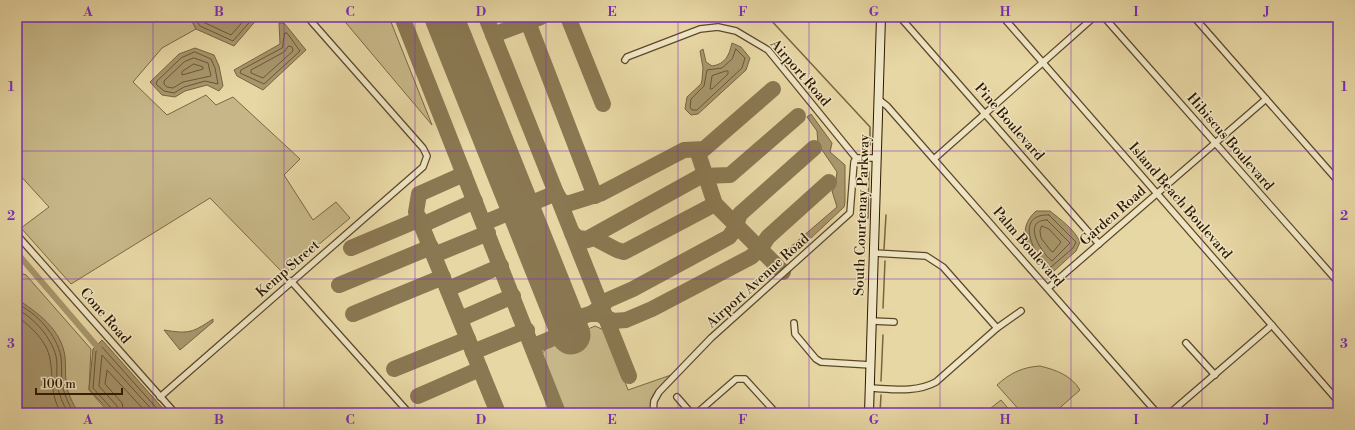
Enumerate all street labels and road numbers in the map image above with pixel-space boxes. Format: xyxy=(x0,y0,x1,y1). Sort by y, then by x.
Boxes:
street label: Airport Road xyxy=(765,35,834,110)
street label: Pine Boulevard xyxy=(970,79,1048,165)
street label: Hibiscus Boulevard xyxy=(1183,90,1277,194)
street label: South Courtenay Parkway xyxy=(850,134,874,296)
street label: Island Beach Boulevard xyxy=(1124,139,1236,263)
street label: Garden Road xyxy=(1076,182,1150,250)
street label: Palm Boulevard xyxy=(988,203,1068,291)
street label: Airport Avenue Road xyxy=(702,230,813,333)
street label: Kemp Street xyxy=(252,236,324,302)
street label: Cone Road xyxy=(76,284,134,348)

